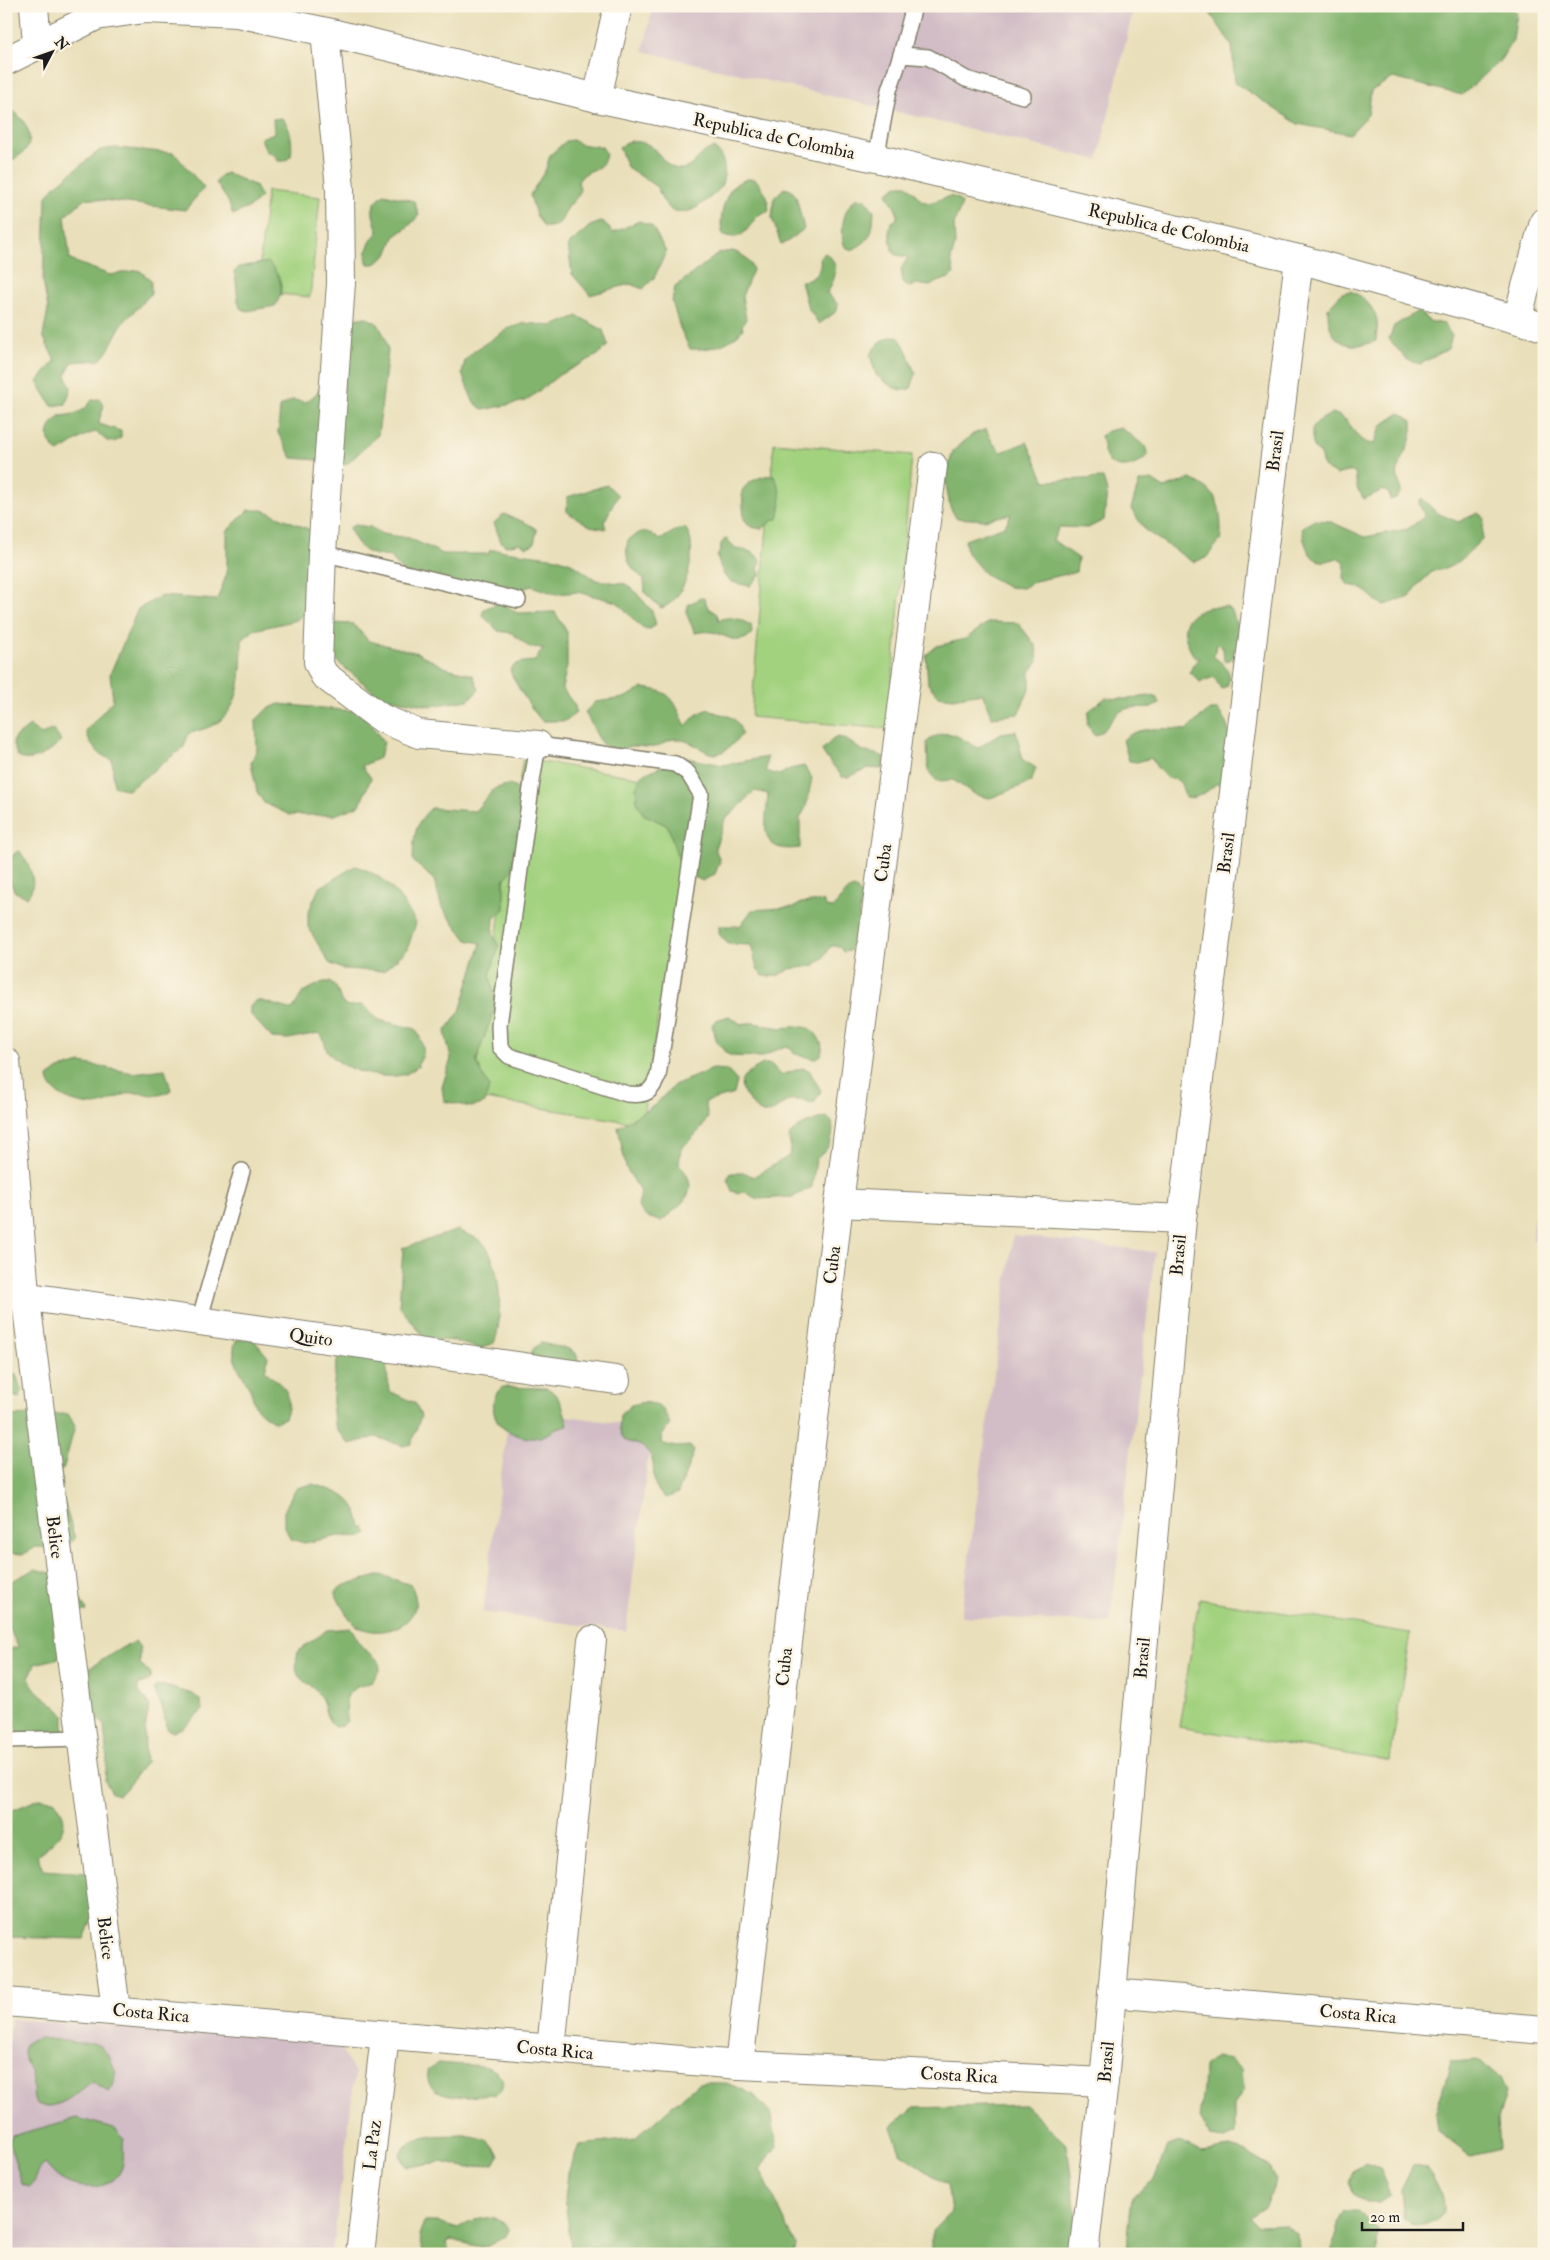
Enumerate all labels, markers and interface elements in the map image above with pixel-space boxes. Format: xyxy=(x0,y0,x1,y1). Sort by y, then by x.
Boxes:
north arrow xyxy=(28,28,78,78)
text: N xyxy=(50,33,72,54)
street label: Republica de Colombia xyxy=(691,108,858,165)
street label: Republica de Colombia xyxy=(1086,199,1252,258)
street label: Brasil xyxy=(1262,429,1289,473)
street label: Brasil xyxy=(1213,831,1240,875)
street label: Cuba xyxy=(870,842,897,884)
street label: Brasil xyxy=(1165,1233,1192,1277)
street label: Cuba xyxy=(819,1244,846,1286)
street label: Quito xyxy=(288,1323,334,1352)
street label: Belice xyxy=(40,1514,69,1560)
street label: Brasil xyxy=(1129,1636,1156,1680)
street label: Cuba xyxy=(771,1646,798,1687)
street label: Belice xyxy=(91,1915,120,1961)
street label: Costa Rica xyxy=(111,1999,191,2028)
street label: Costa Rica xyxy=(1318,2000,1398,2029)
street label: Costa Rica xyxy=(515,2036,595,2065)
street label: Brasil xyxy=(1093,2040,1120,2084)
street label: Costa Rica xyxy=(920,2062,999,2089)
street label: La Paz xyxy=(358,2118,387,2172)
scale bar xyxy=(1362,2200,1464,2232)
text: 20 m xyxy=(1370,2208,1400,2227)

